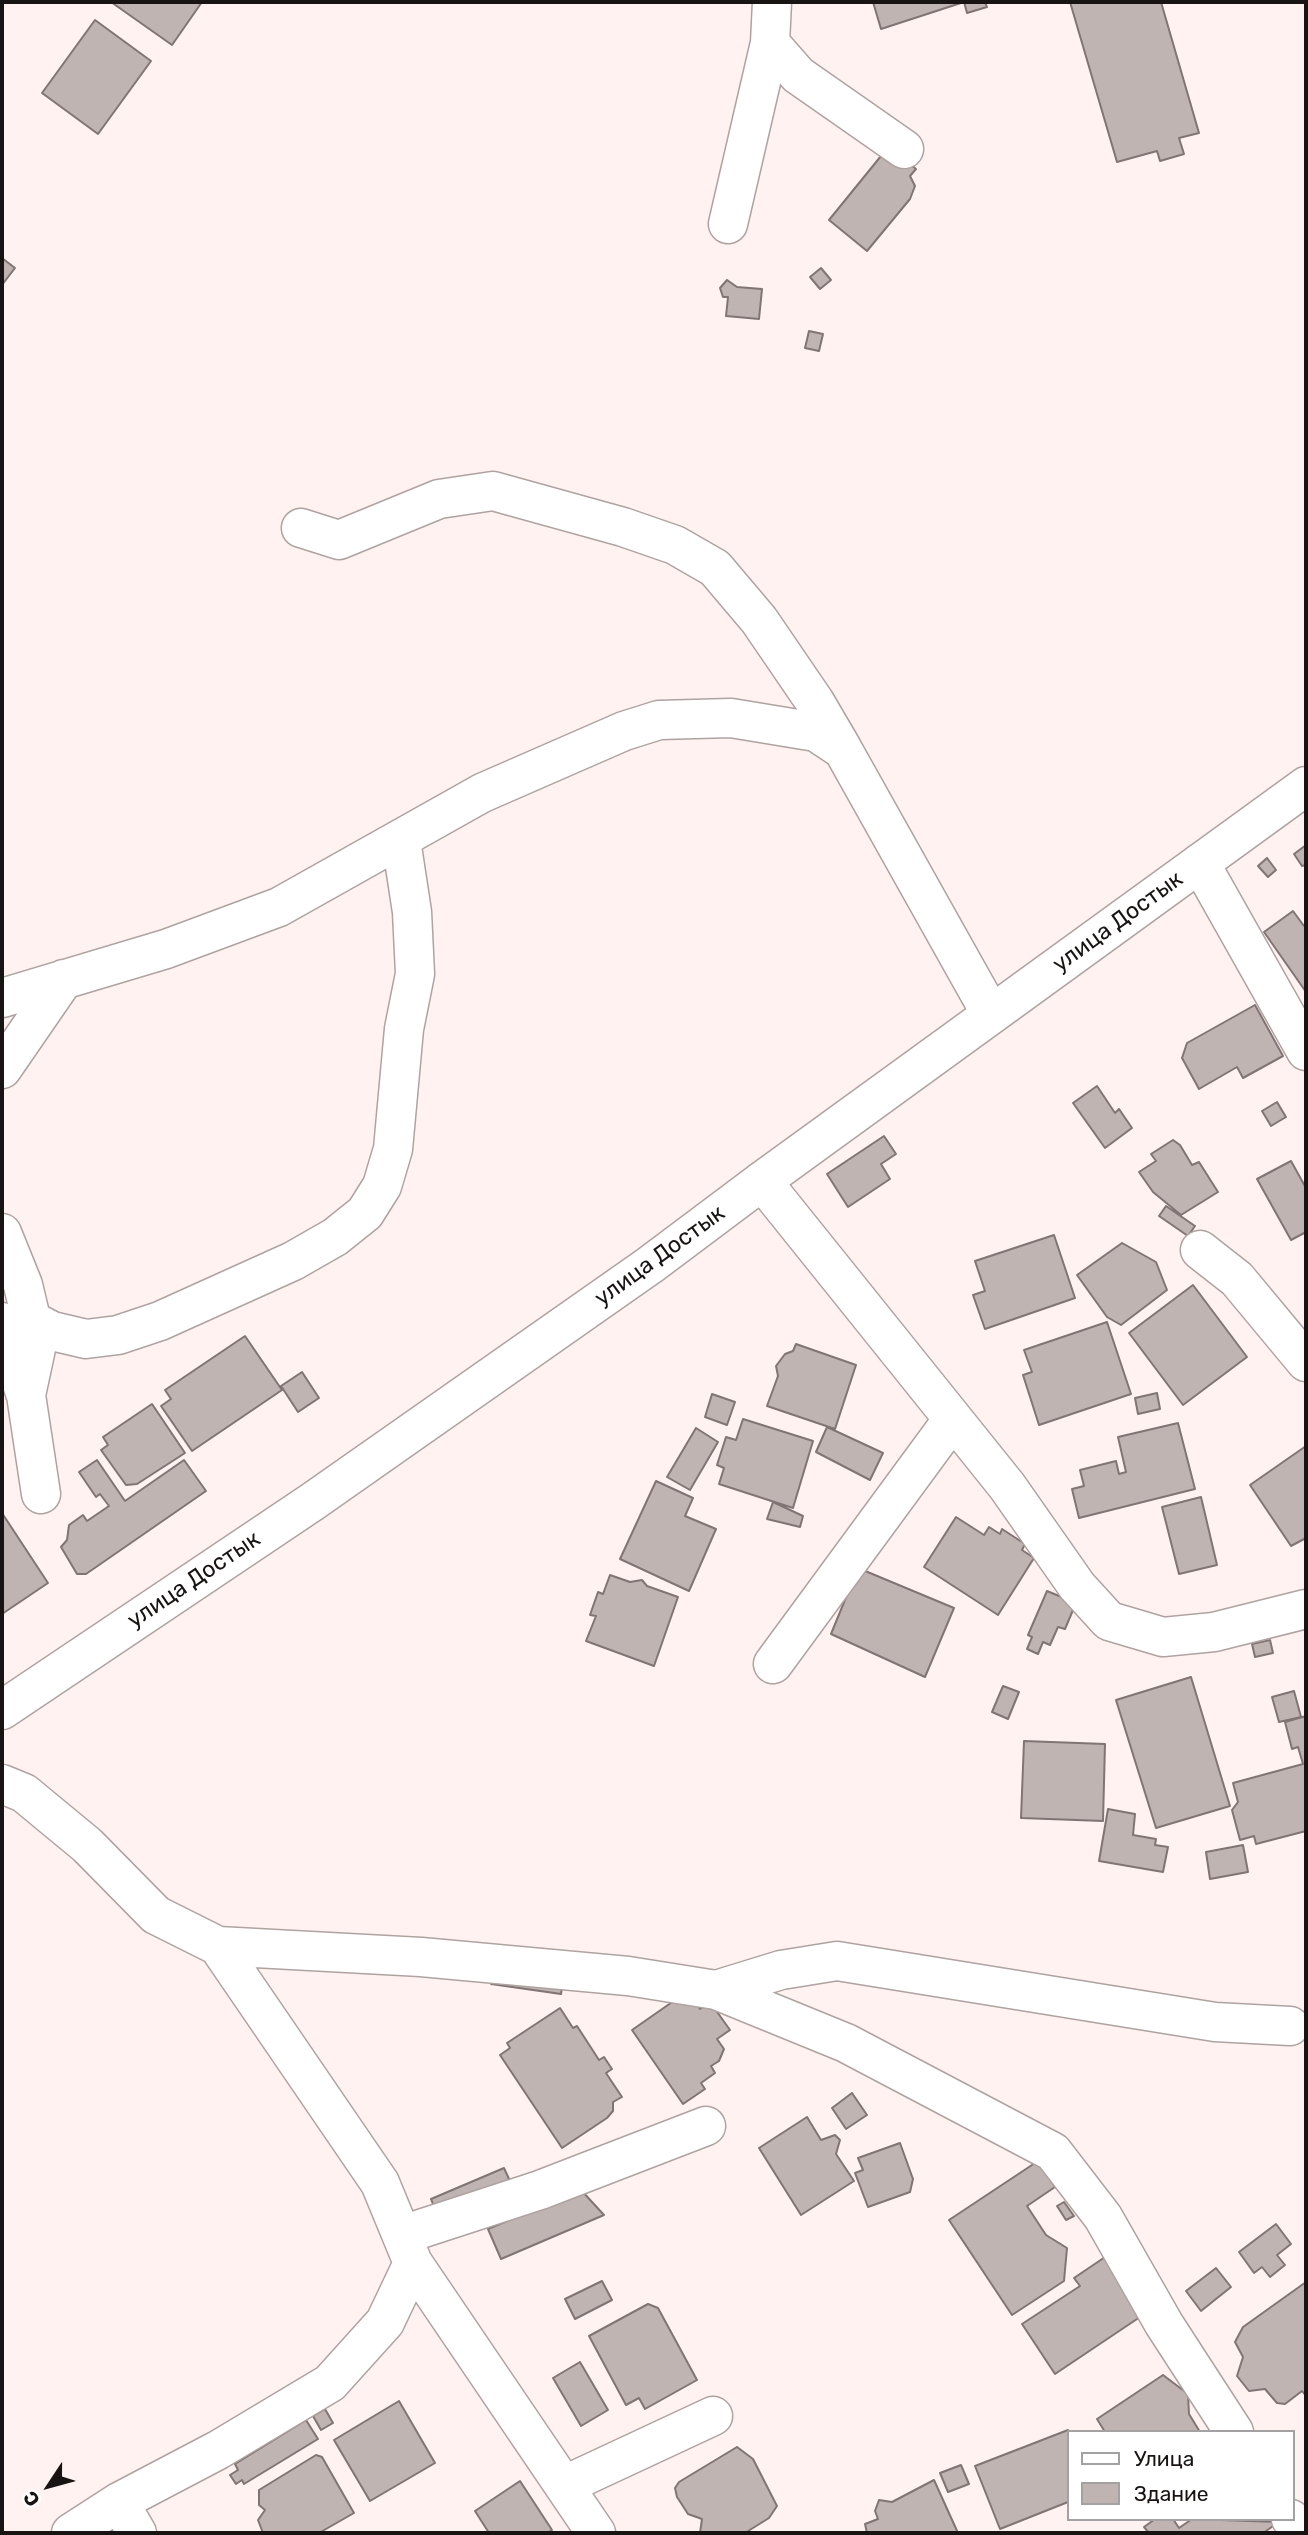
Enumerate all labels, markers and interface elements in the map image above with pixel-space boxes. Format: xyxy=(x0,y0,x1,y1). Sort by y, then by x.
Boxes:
street label: улица Достык xyxy=(1047,865,1189,979)
street label: улица Достык xyxy=(589,1199,731,1313)
street label: улица Достык xyxy=(122,1525,266,1635)
legend xyxy=(1066,2430,1294,2521)
text: Улица xyxy=(1134,2446,1194,2471)
north arrow xyxy=(14,2451,84,2521)
text: Здание xyxy=(1134,2481,1209,2506)
text: С xyxy=(18,2486,45,2511)

